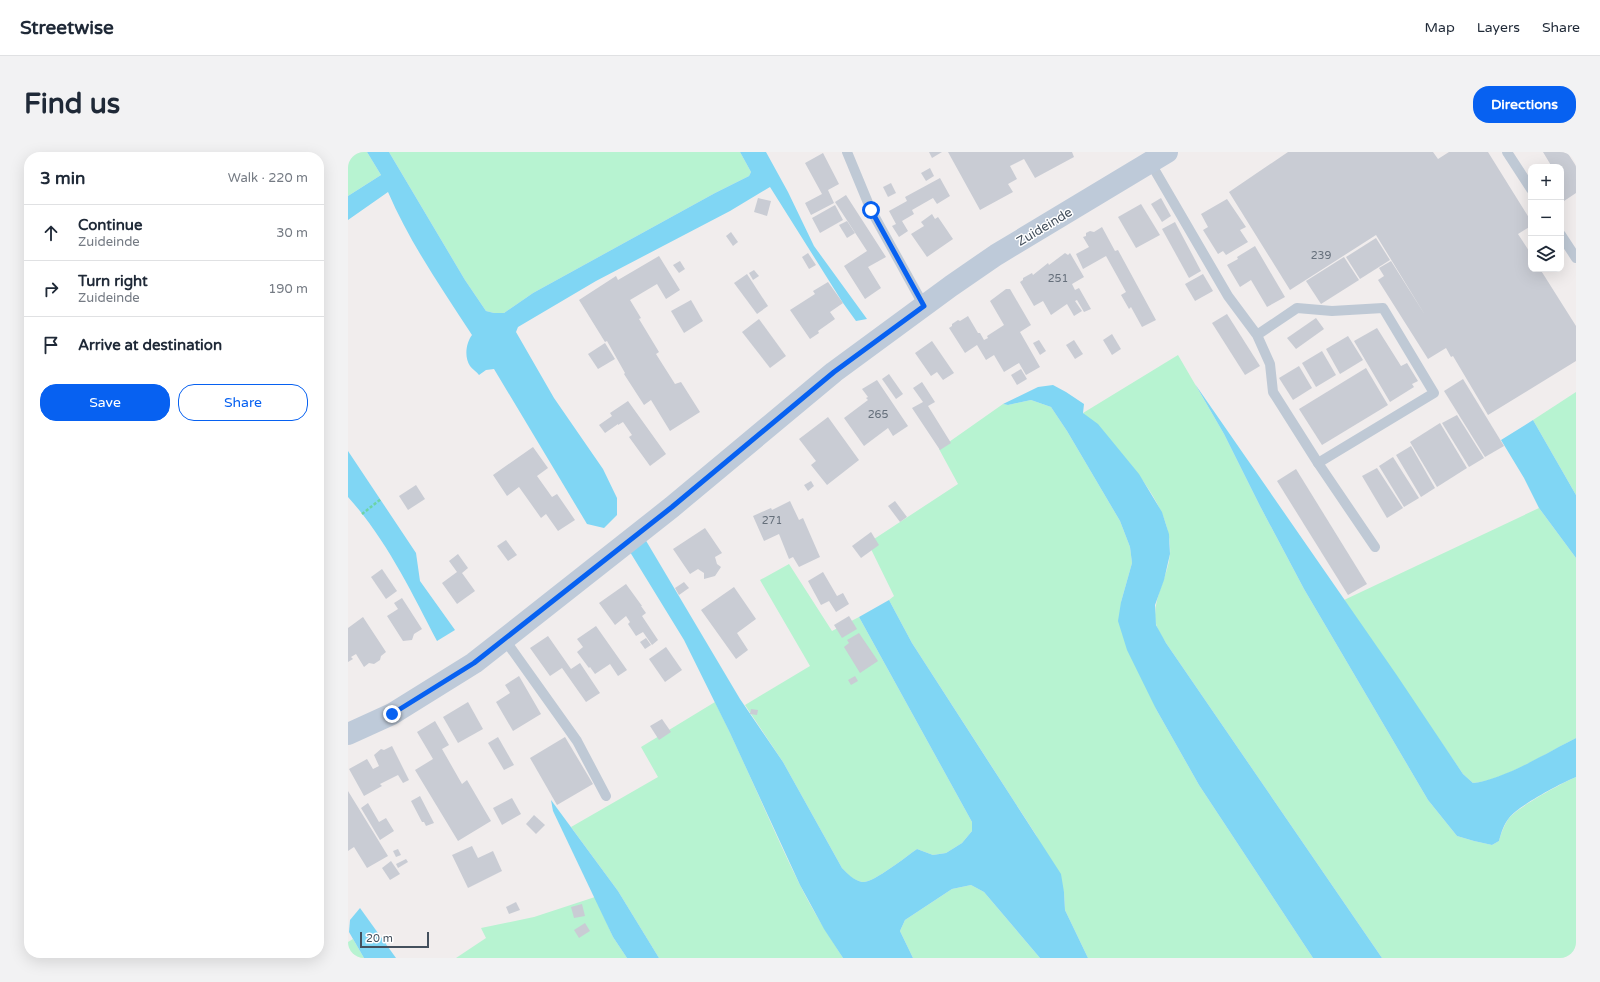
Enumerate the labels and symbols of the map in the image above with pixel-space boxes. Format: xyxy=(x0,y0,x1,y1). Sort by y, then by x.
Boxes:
route start xyxy=(862,201,880,219)
street label: Zuideinde xyxy=(1014,204,1075,250)
house number: 239 xyxy=(1311,249,1331,262)
house number: 251 xyxy=(1048,272,1068,285)
house number: 265 xyxy=(868,408,888,421)
house number: 271 xyxy=(762,514,782,527)
route end xyxy=(383,705,401,723)
scale bar xyxy=(360,930,429,949)

